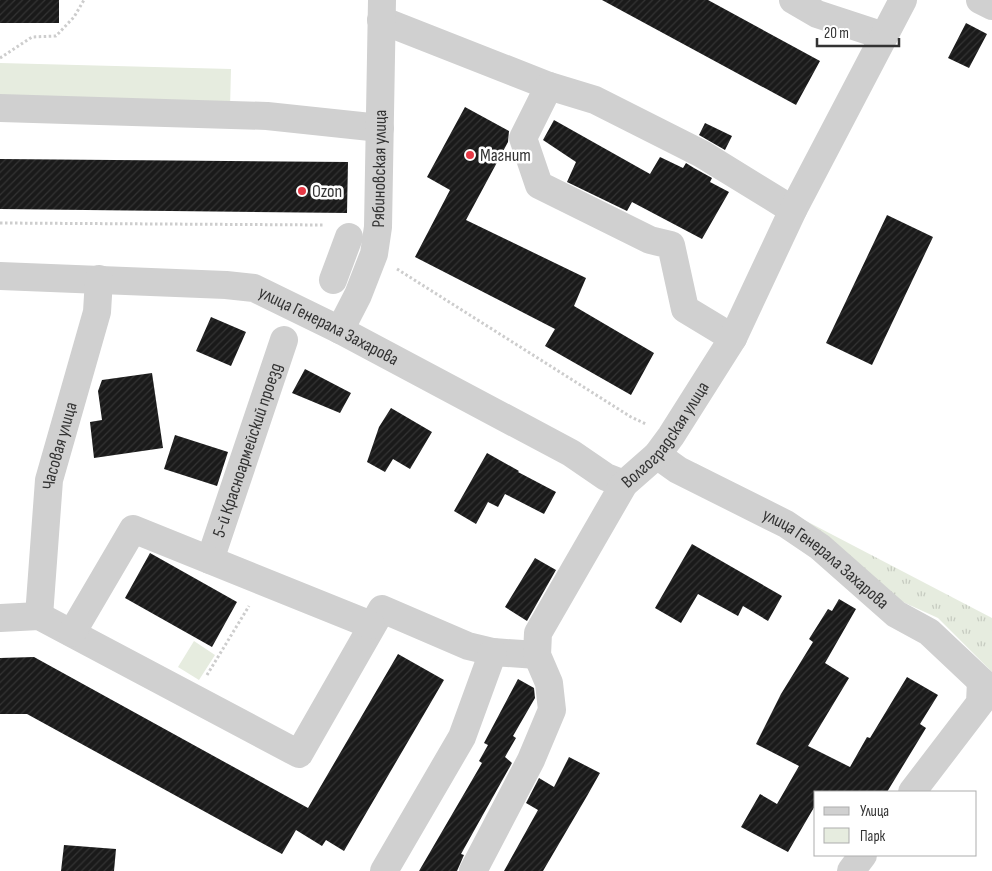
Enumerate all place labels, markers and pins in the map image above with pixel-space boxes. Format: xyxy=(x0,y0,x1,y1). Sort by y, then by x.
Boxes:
place label: Магнит xyxy=(480,145,531,166)
marker: Магнит xyxy=(464,149,476,161)
place label: Ozon xyxy=(312,181,342,202)
marker: Ozon xyxy=(296,185,308,197)

